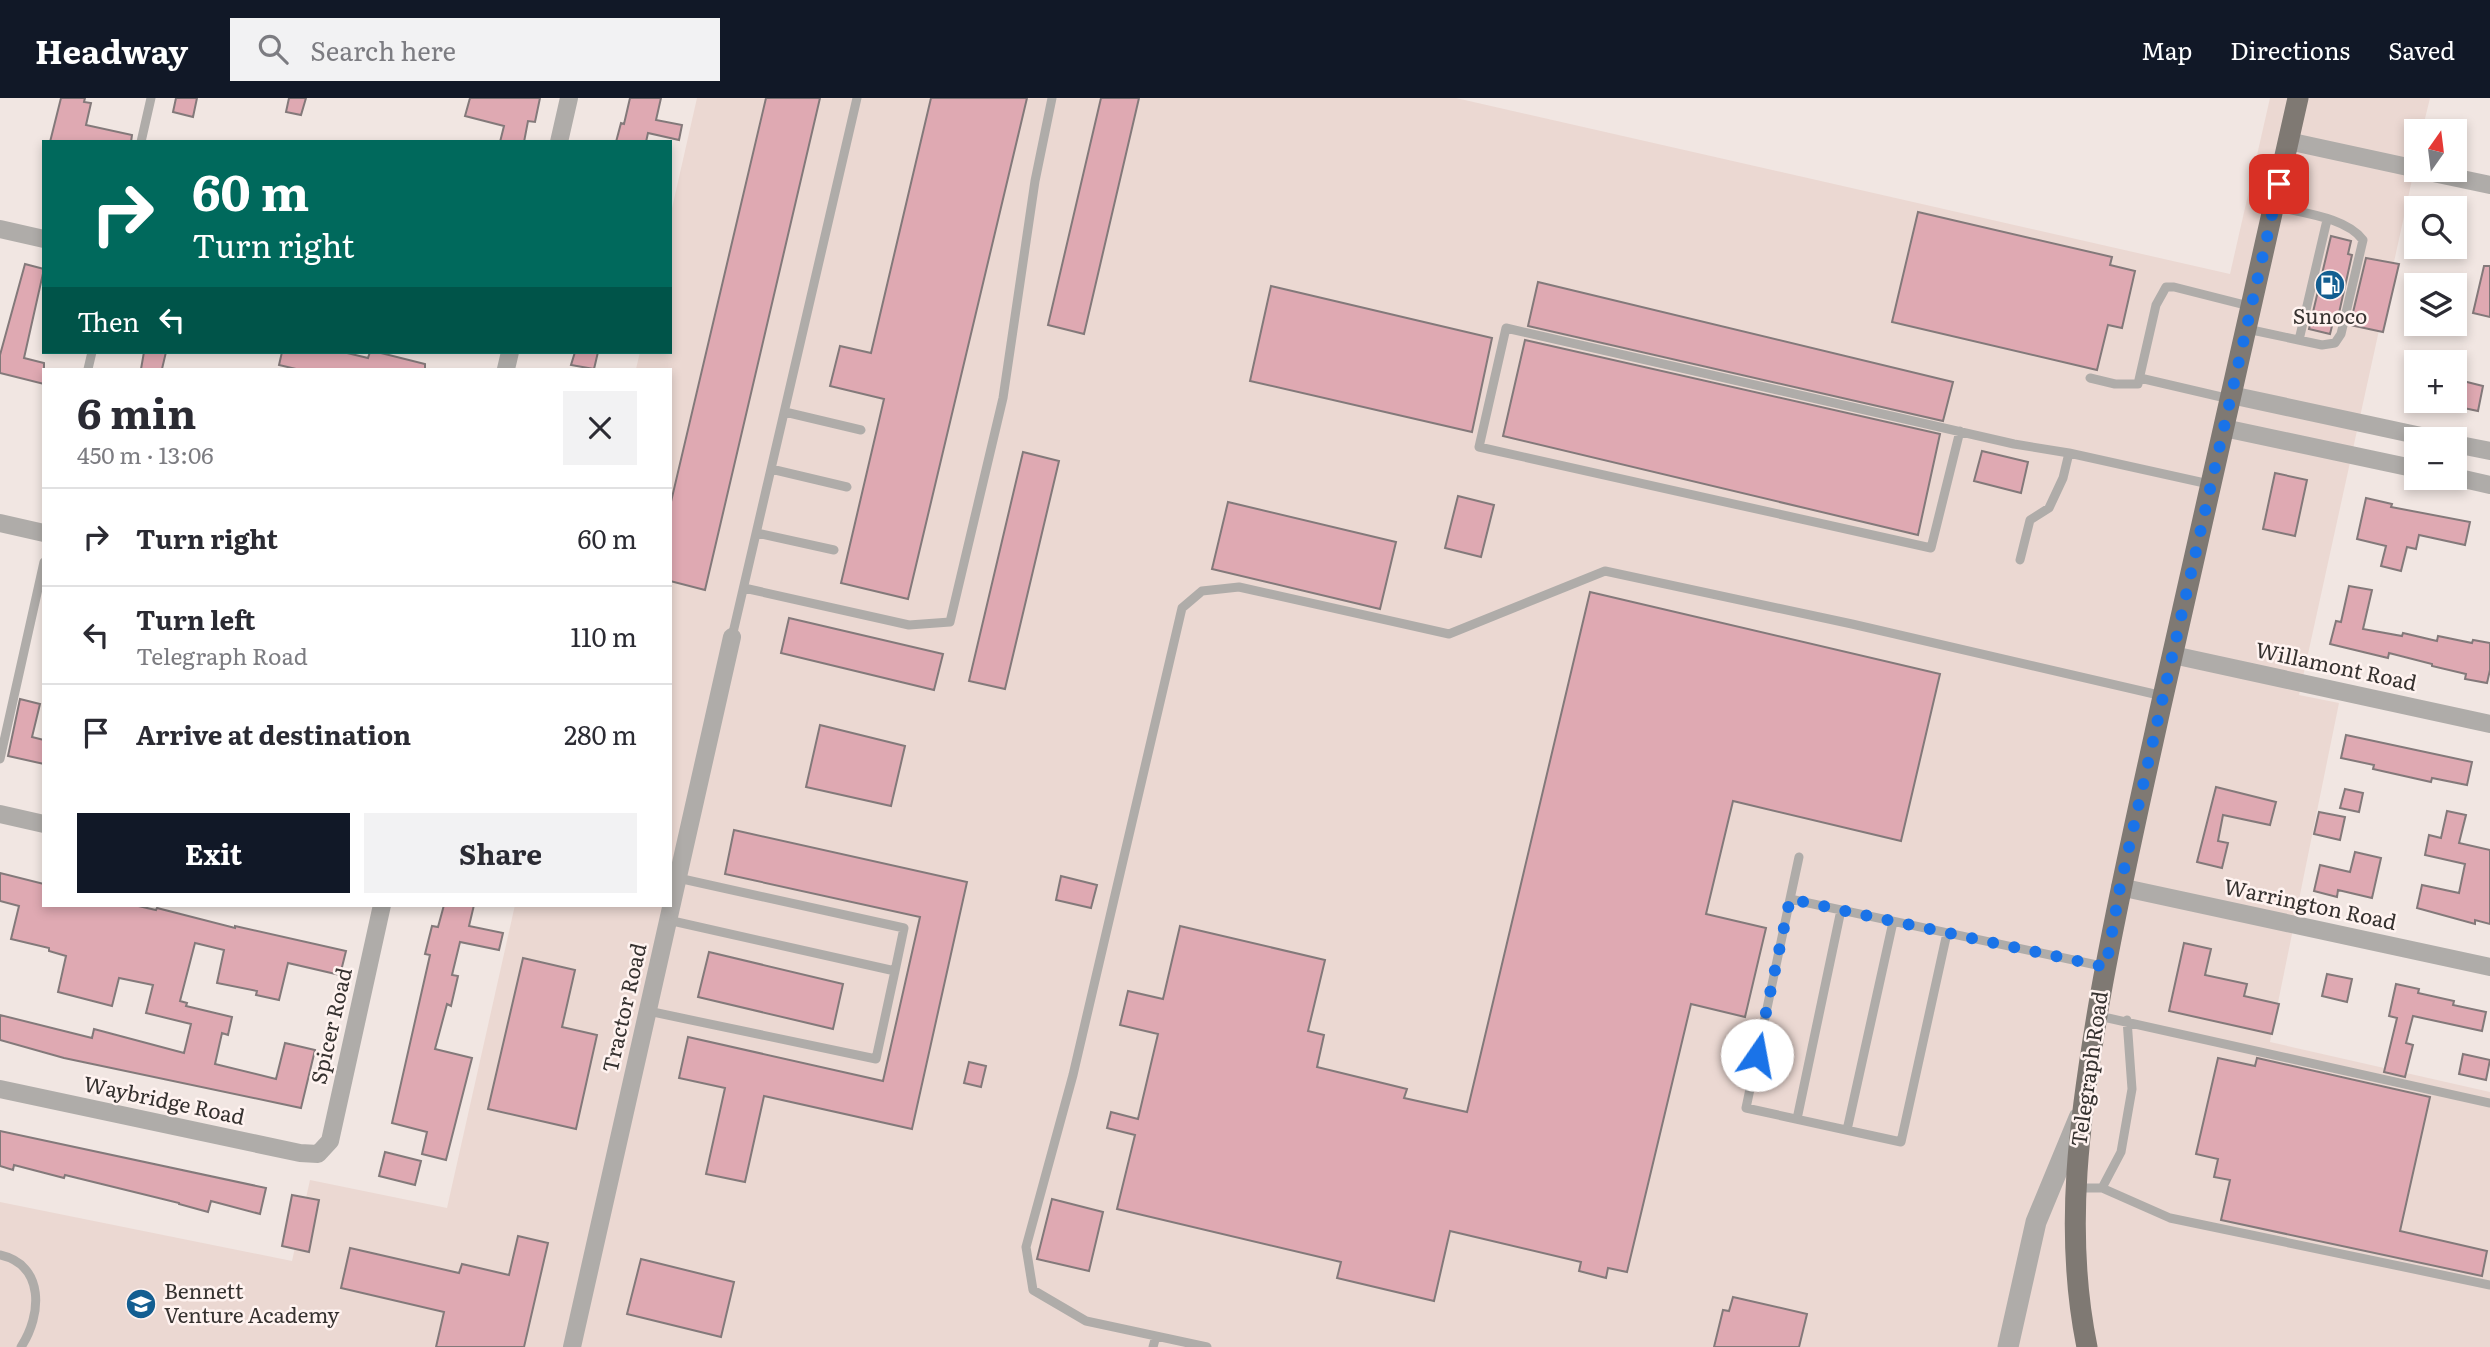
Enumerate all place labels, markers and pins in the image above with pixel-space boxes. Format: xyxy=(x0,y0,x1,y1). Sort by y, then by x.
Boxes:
pin xyxy=(2249,154,2309,214)
fuel station icon: Sunoco xyxy=(2313,268,2347,302)
place label: Sunoco xyxy=(2293,299,2367,330)
place label: Bennett Venture Academy xyxy=(164,1274,340,1329)
school or university icon: Bennett Venture Academy xyxy=(124,1287,158,1321)

